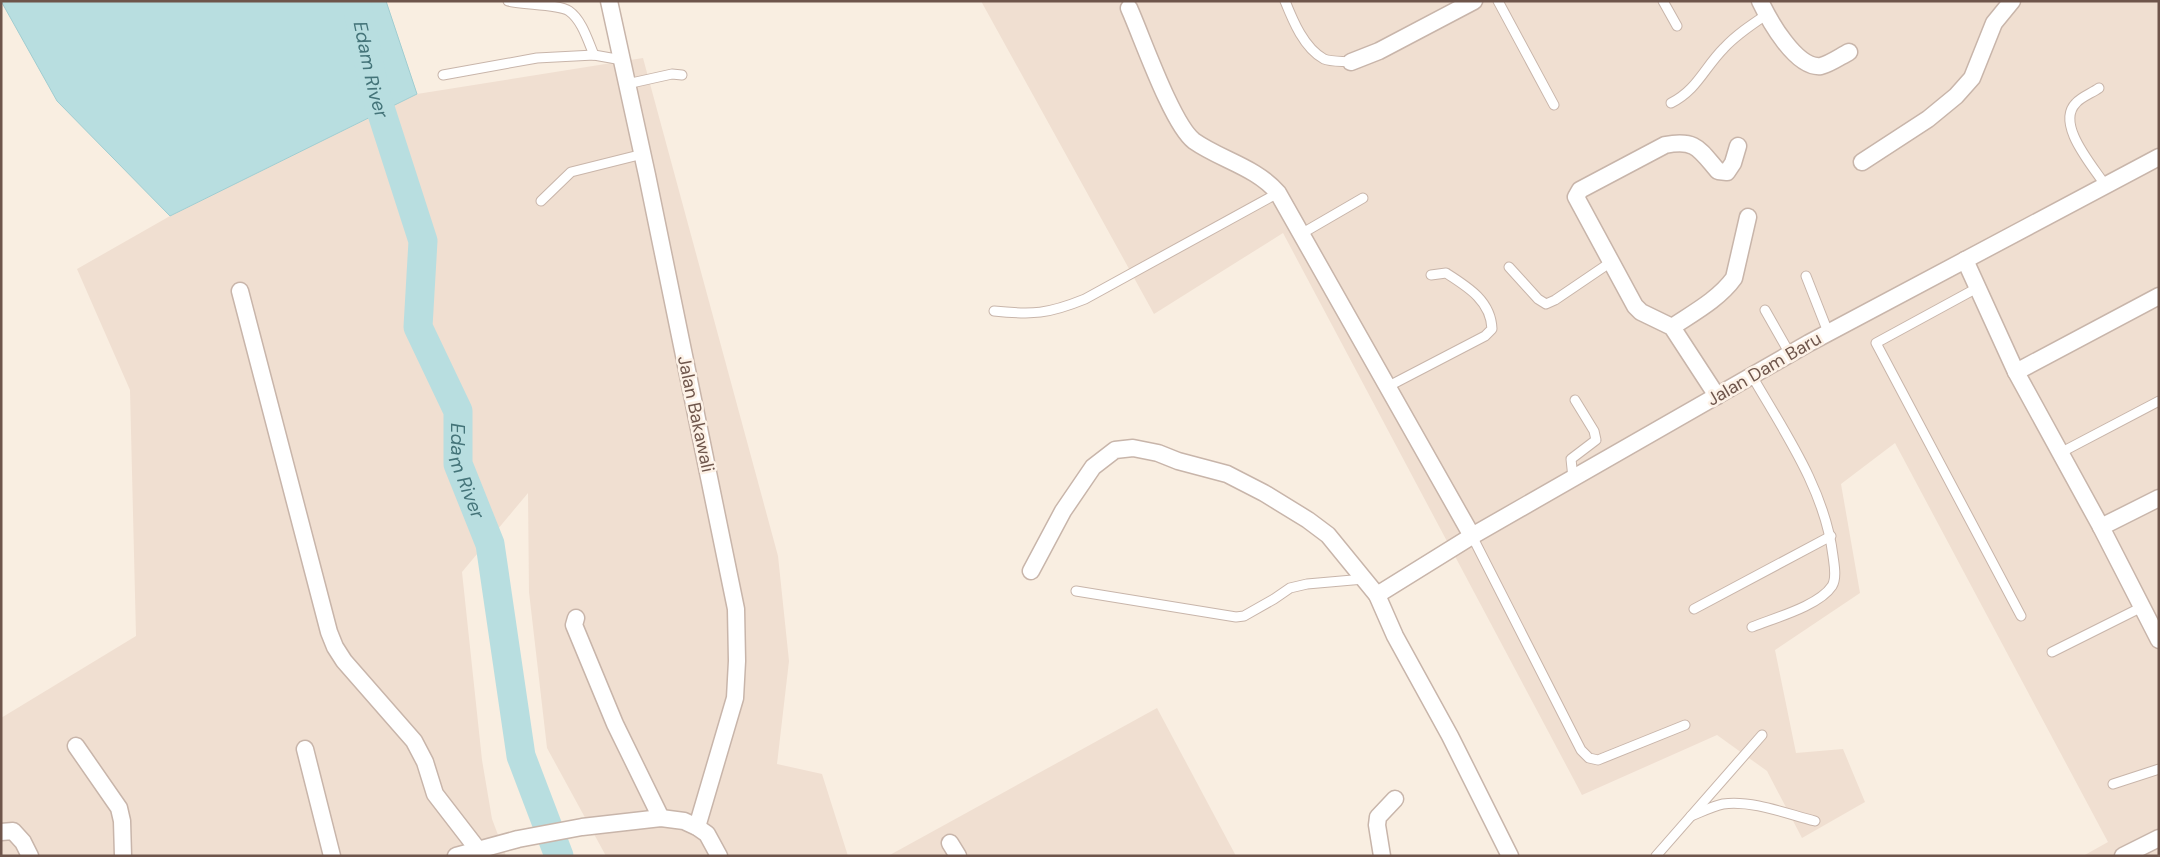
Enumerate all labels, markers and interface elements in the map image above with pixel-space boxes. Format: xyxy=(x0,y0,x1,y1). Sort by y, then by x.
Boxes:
water label: Edam River xyxy=(348,19,395,122)
street label: Jalan Dam Baru xyxy=(1702,327,1826,411)
street label: Jalan Bakawali xyxy=(672,354,720,474)
water label: Edam River xyxy=(443,423,491,523)

